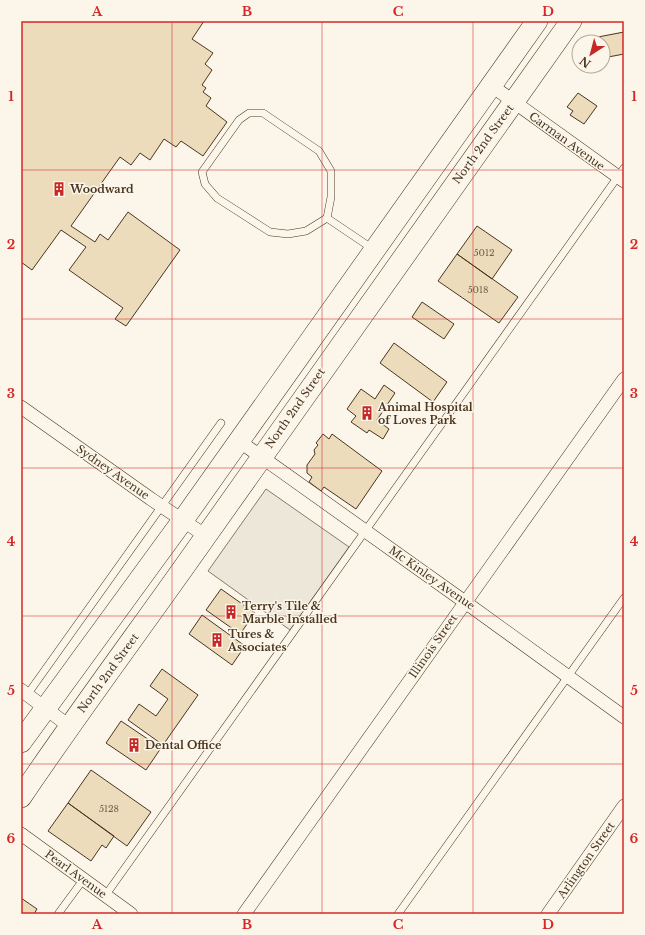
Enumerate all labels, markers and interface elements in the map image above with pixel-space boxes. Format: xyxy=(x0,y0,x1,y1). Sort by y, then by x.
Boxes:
text: A xyxy=(91,3,103,20)
text: B xyxy=(242,3,252,20)
text: C xyxy=(393,3,404,20)
text: D xyxy=(542,3,554,20)
north arrow xyxy=(571,34,611,74)
text: N xyxy=(576,53,593,71)
text: 1 xyxy=(8,88,14,105)
text: 1 xyxy=(631,88,637,105)
street label: North 2nd Street xyxy=(449,101,517,187)
street label: Carman Avenue xyxy=(526,109,608,173)
building icon: Woodward xyxy=(51,181,67,197)
place label: Woodward xyxy=(69,182,134,196)
text: 2 xyxy=(7,236,15,253)
text: 2 xyxy=(630,236,638,253)
house number: 5012 xyxy=(473,247,495,258)
house number: 5018 xyxy=(467,284,489,295)
street label: North 2nd Street xyxy=(262,364,328,451)
text: 3 xyxy=(7,385,15,402)
text: 3 xyxy=(630,385,638,402)
place label: Animal Hospital of Loves Park xyxy=(377,400,473,427)
building icon: Animal Hospital of Loves Park xyxy=(359,405,375,421)
street label: Sydney Avenue xyxy=(74,442,152,502)
text: 4 xyxy=(7,533,16,550)
text: 4 xyxy=(630,533,639,550)
street label: Mc Kinley Avenue xyxy=(386,543,478,613)
place label: Terry's Tile & Marble Installed xyxy=(242,599,338,626)
building icon: Terry's Tile & Marble Installed xyxy=(223,604,239,620)
street label: Illinois Street xyxy=(406,610,461,681)
place label: Tures & Associates xyxy=(227,627,287,654)
street label: North 2nd Street xyxy=(74,630,142,716)
building icon: Tures & Associates xyxy=(209,632,225,648)
text: 5 xyxy=(7,682,15,699)
text: 5 xyxy=(630,682,638,699)
building icon: Dental Office xyxy=(126,737,142,753)
place label: Dental Office xyxy=(145,738,222,752)
house number: 5128 xyxy=(99,803,119,814)
street label: Arlington Street xyxy=(554,818,618,902)
text: 6 xyxy=(7,830,16,847)
text: 6 xyxy=(630,830,639,847)
street label: Pearl Avenue xyxy=(42,847,110,901)
text: A xyxy=(91,916,103,933)
text: B xyxy=(242,916,252,933)
text: C xyxy=(393,916,404,933)
text: D xyxy=(542,916,554,933)

